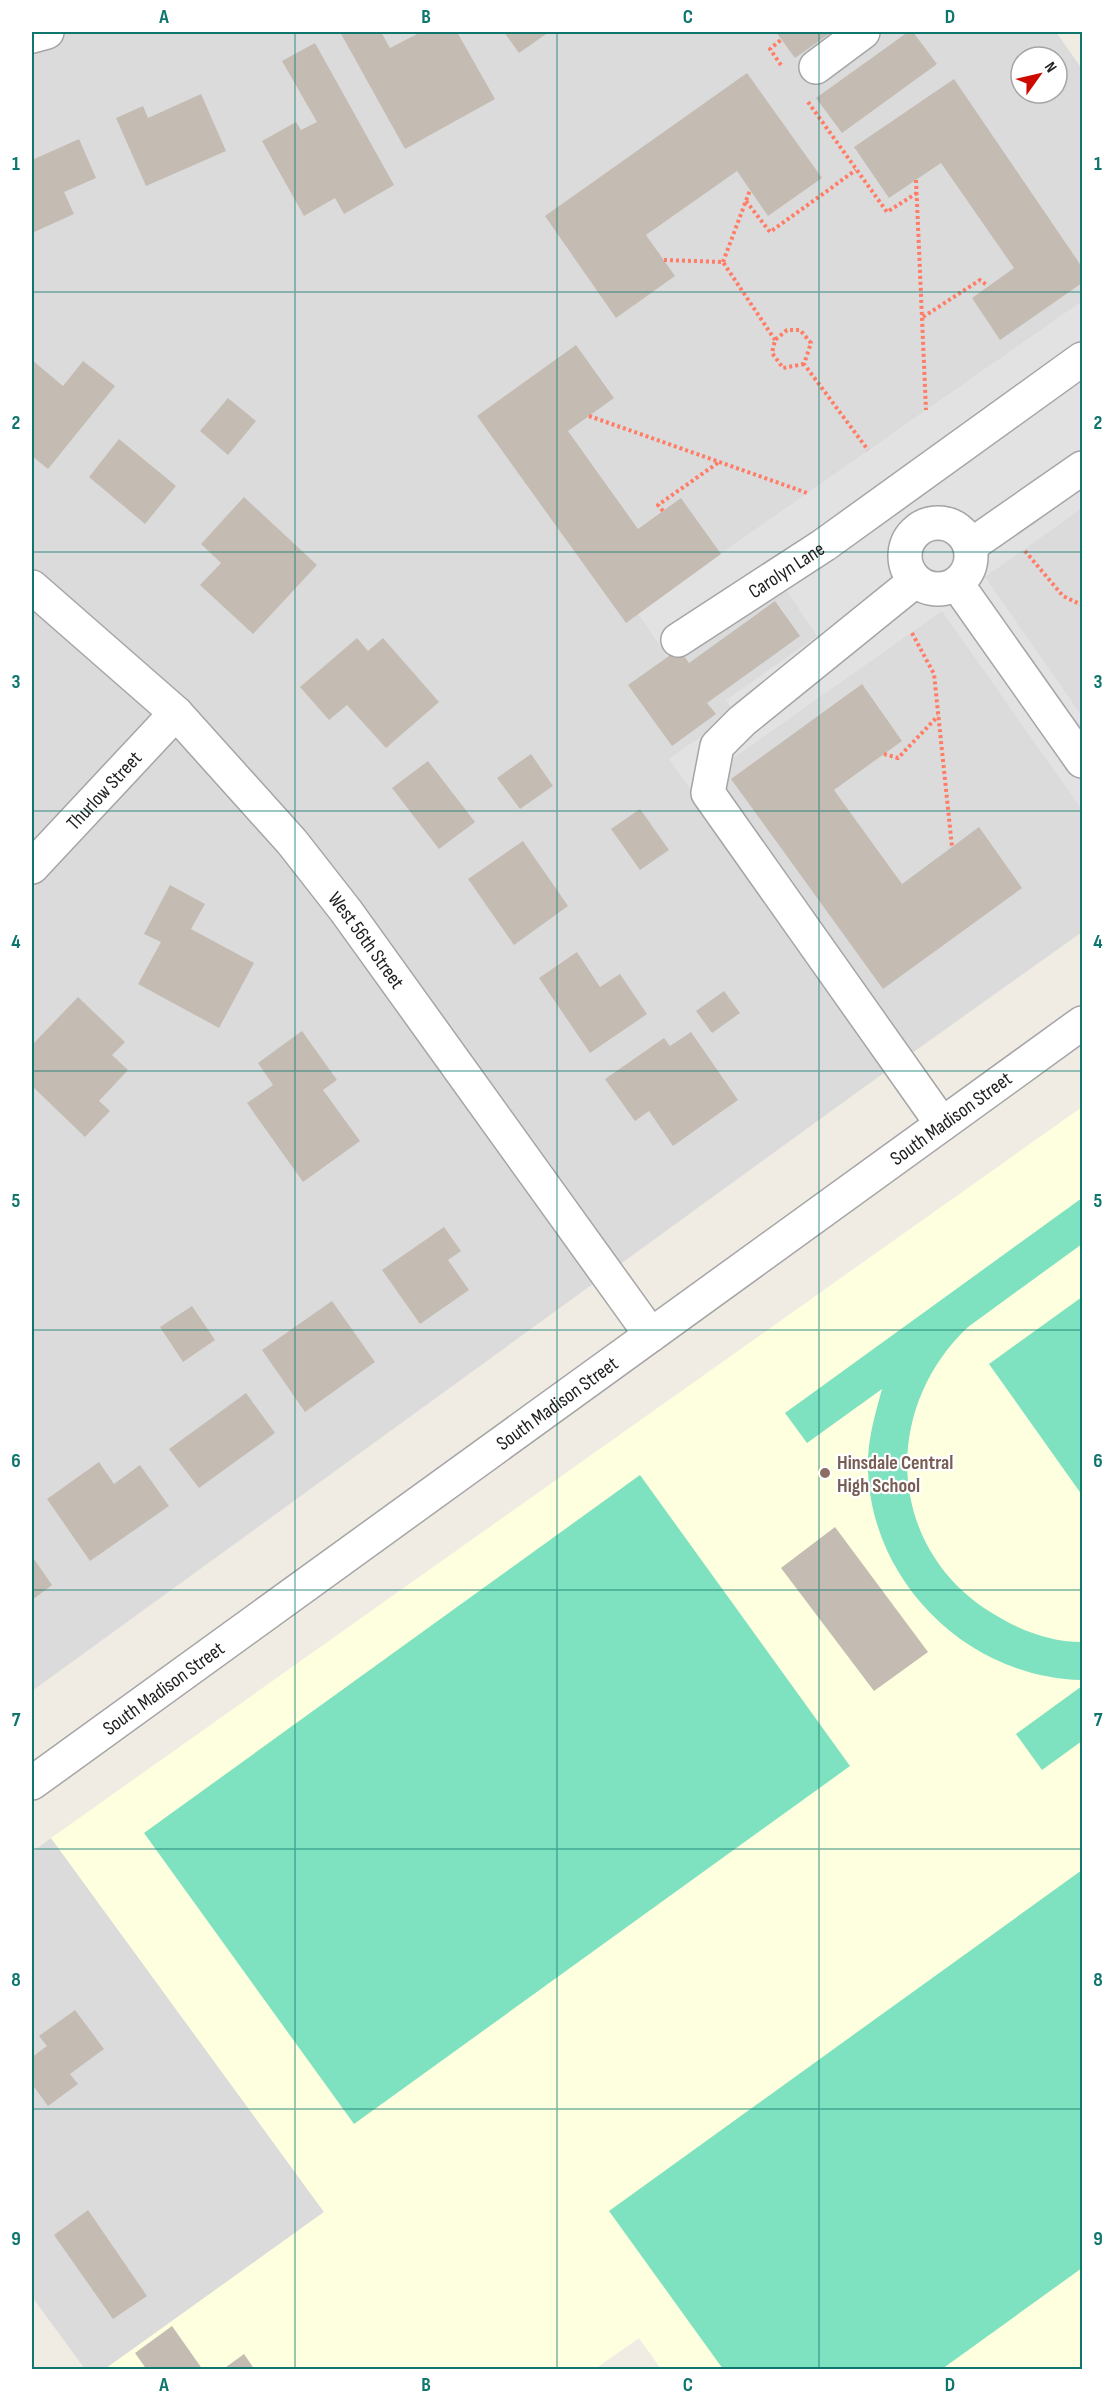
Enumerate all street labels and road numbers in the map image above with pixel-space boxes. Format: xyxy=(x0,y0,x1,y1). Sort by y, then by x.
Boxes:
street label: Carolyn Lane xyxy=(744,537,829,604)
street label: Thurlow Street xyxy=(62,747,147,835)
street label: West 56th Street xyxy=(323,887,409,994)
street label: South Madison Street xyxy=(886,1067,1017,1171)
street label: South Madison Street xyxy=(492,1352,623,1456)
street label: South Madison Street xyxy=(98,1637,229,1741)

